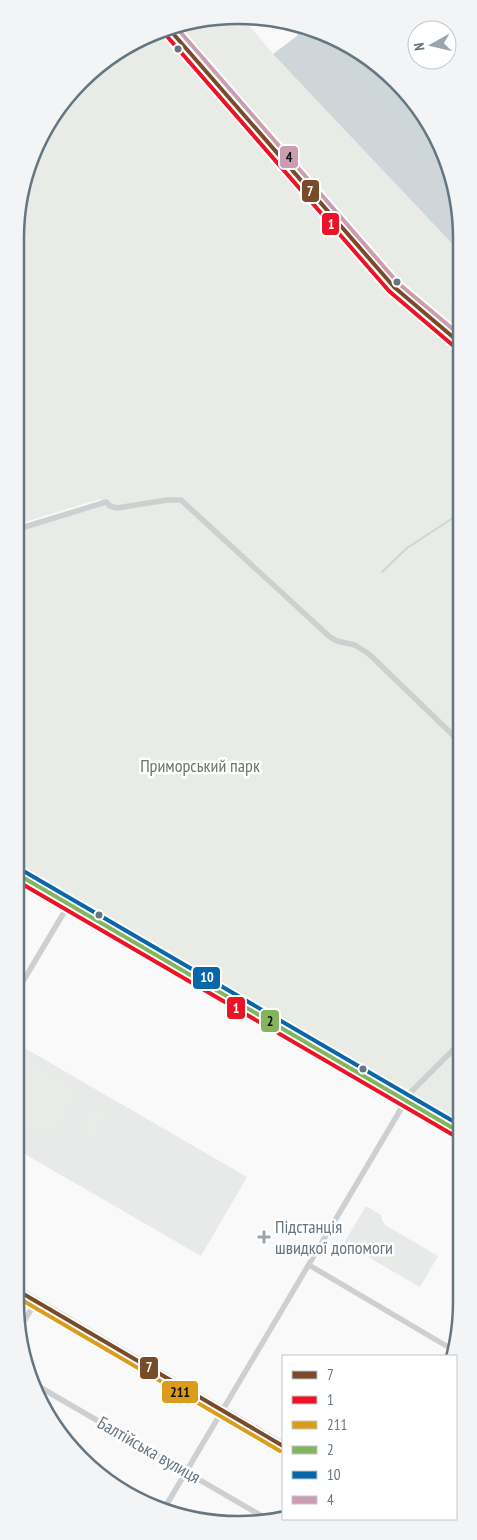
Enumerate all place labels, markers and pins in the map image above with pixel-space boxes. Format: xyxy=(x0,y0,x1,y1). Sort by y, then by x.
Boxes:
unlabelled marker xyxy=(173,44,183,54)
unlabelled marker xyxy=(392,277,402,287)
unlabelled marker xyxy=(94,910,104,920)
unlabelled marker xyxy=(358,1064,368,1074)
place label: Підстанція швидкої допомоги xyxy=(275,1215,393,1259)
marker: Підстанція швидкої допомоги xyxy=(257,1230,271,1244)

